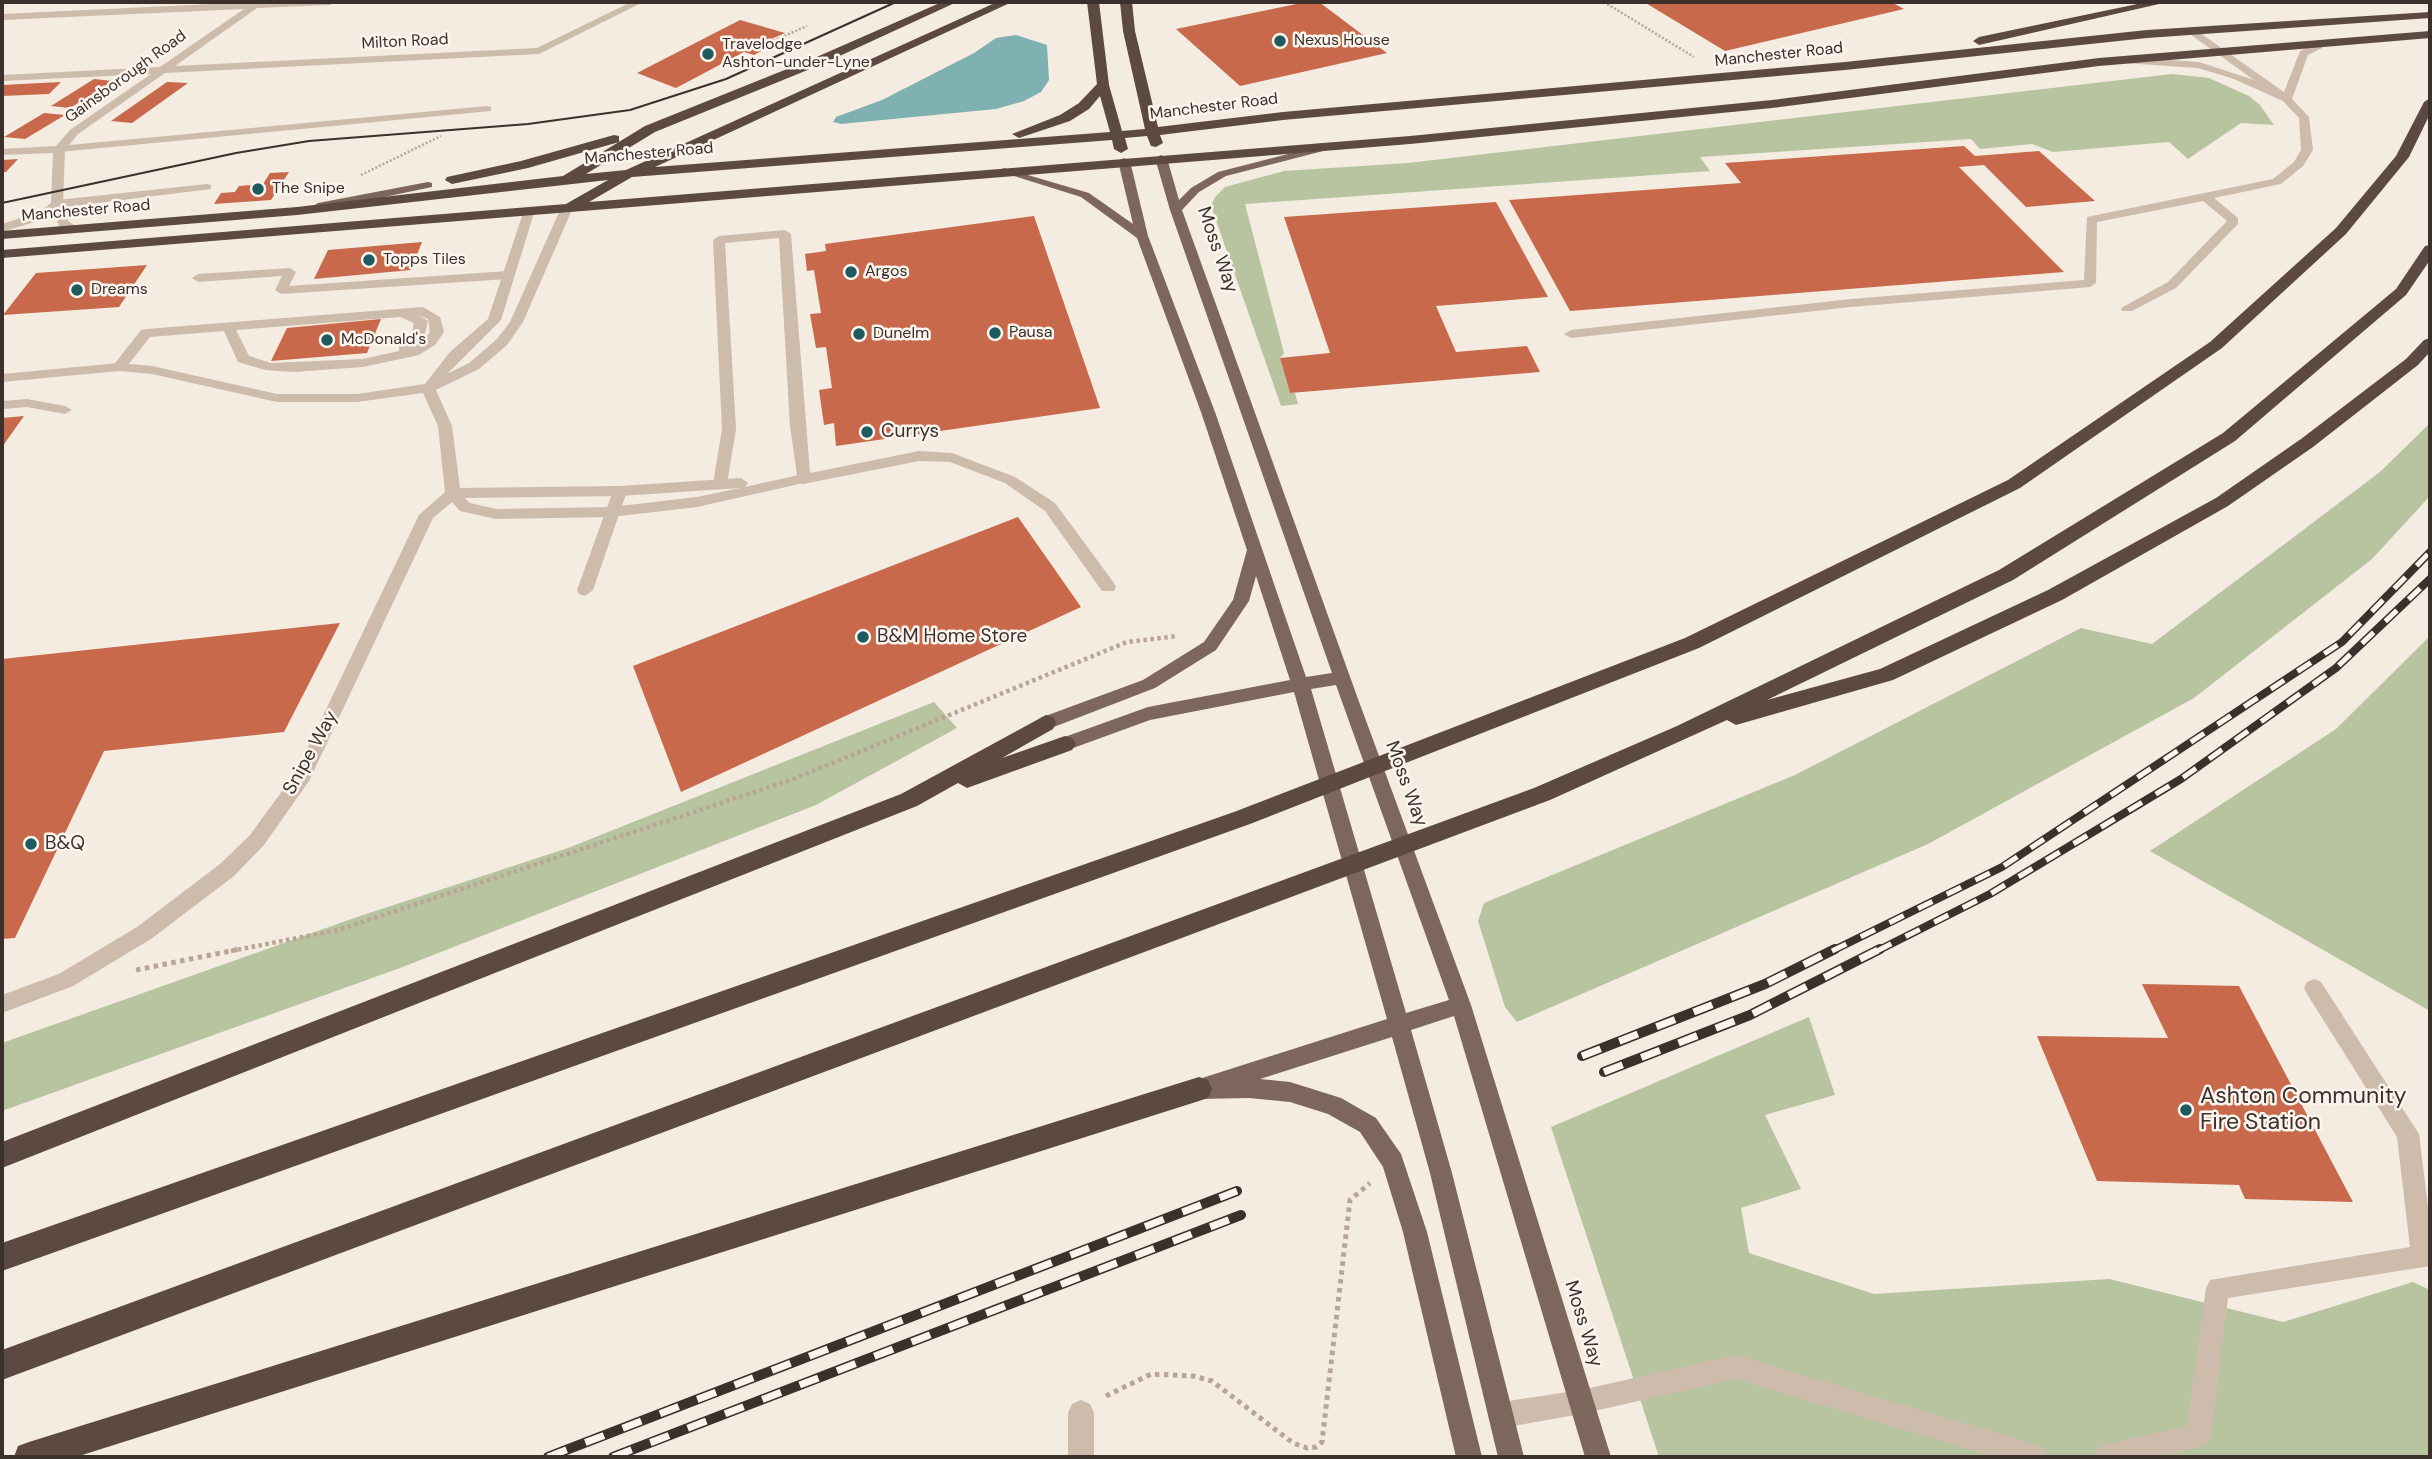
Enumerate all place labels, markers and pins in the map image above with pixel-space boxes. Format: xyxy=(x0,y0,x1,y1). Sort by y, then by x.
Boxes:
place label: Nexus House xyxy=(1294,31,1390,51)
marker: Nexus House xyxy=(1272,33,1288,49)
place label: Travelodge Ashton-under-Lyne xyxy=(722,35,870,73)
marker: Travelodge Ashton-under-Lyne xyxy=(700,46,716,62)
place label: The Snipe xyxy=(272,179,345,199)
marker: The Snipe xyxy=(250,181,266,197)
place label: Topps Tiles xyxy=(383,250,466,270)
marker: Topps Tiles xyxy=(361,252,377,268)
place label: Argos xyxy=(865,262,907,282)
marker: Argos xyxy=(843,264,859,280)
place label: Dreams xyxy=(91,280,148,300)
marker: Dreams xyxy=(69,282,85,298)
place label: Pausa xyxy=(1009,323,1053,343)
place label: Dunelm xyxy=(873,324,929,344)
marker: Pausa xyxy=(987,325,1003,341)
marker: Dunelm xyxy=(851,326,867,342)
place label: McDonald's xyxy=(341,330,426,350)
marker: McDonald's xyxy=(319,332,335,348)
place label: Currys xyxy=(881,421,939,443)
marker: Currys xyxy=(859,424,875,440)
place label: B&M Home Store xyxy=(877,626,1027,648)
marker: B&M Home Store xyxy=(855,629,871,645)
place label: B&Q xyxy=(45,833,85,855)
marker: B&Q xyxy=(23,836,39,852)
place label: Ashton Community Fire Station xyxy=(2200,1083,2407,1137)
marker: Ashton Community Fire Station xyxy=(2178,1102,2194,1118)

